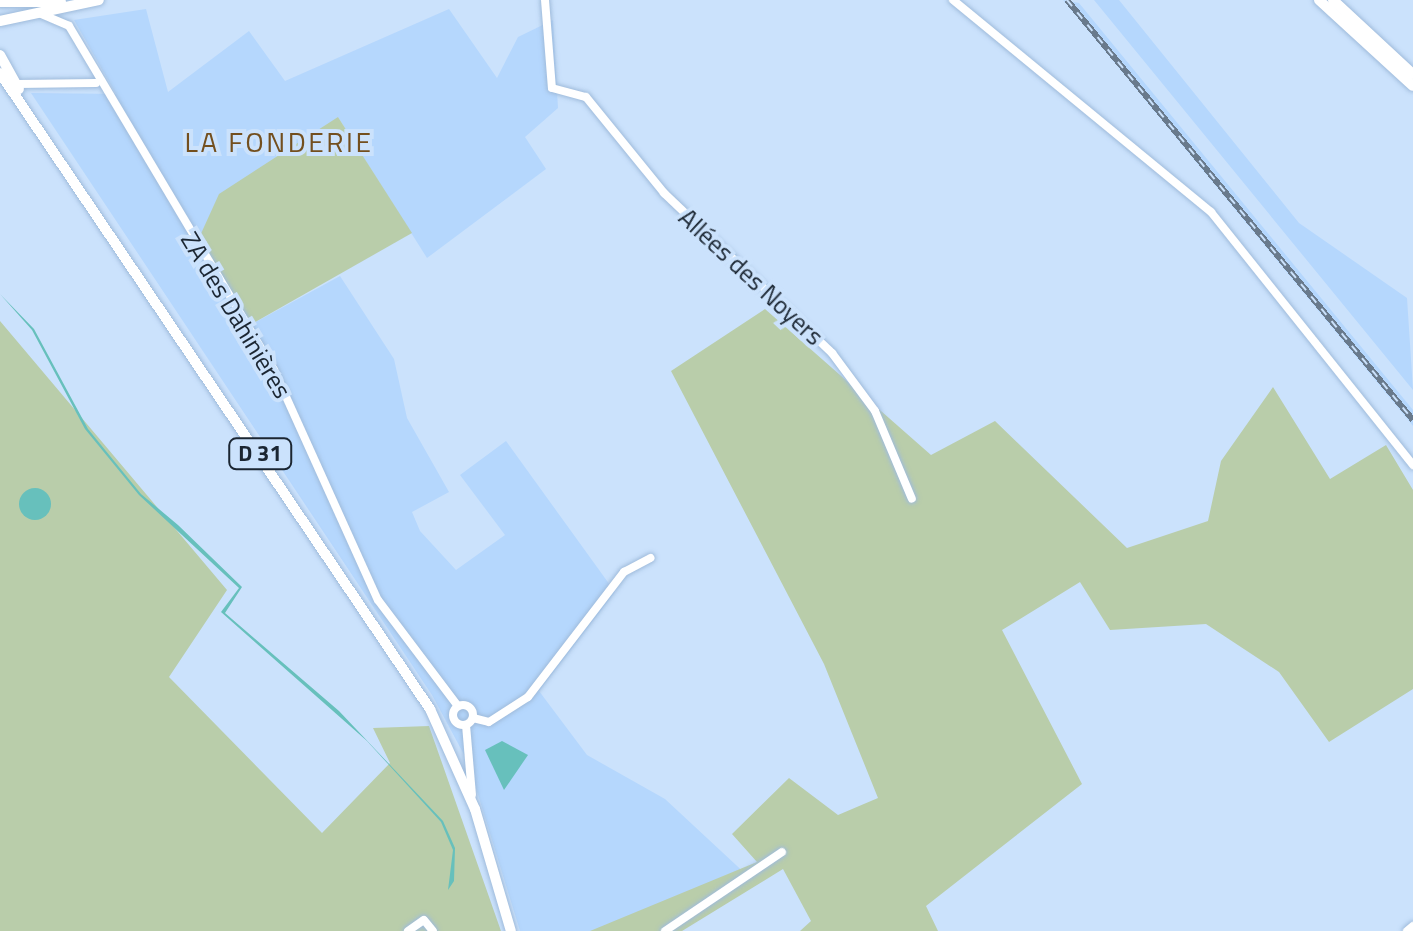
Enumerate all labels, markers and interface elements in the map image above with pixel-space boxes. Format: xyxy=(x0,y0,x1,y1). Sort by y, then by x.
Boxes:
district label: LA FONDERIE xyxy=(185,125,373,159)
street label: Allées des Noyers xyxy=(673,203,829,351)
street label: ZA des Dahinières xyxy=(175,226,297,404)
road number: D 31 xyxy=(228,437,292,471)

